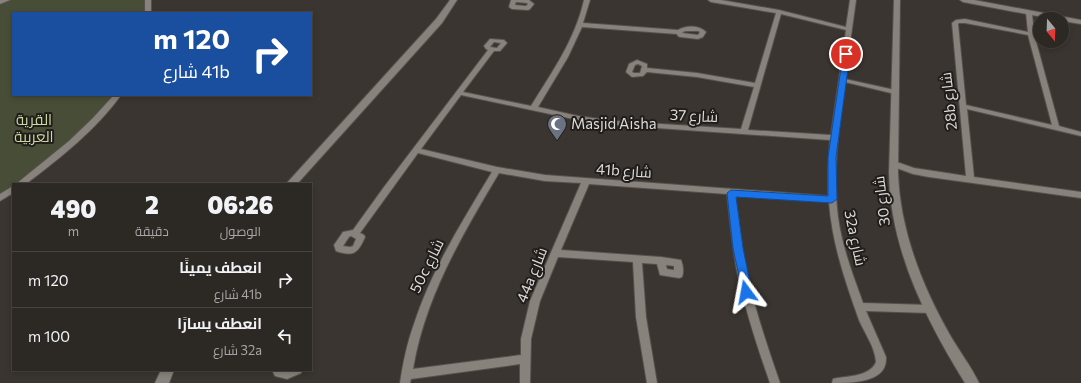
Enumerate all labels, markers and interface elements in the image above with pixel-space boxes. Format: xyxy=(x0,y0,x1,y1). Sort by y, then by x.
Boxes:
north arrow xyxy=(1033,12,1069,48)
map controls xyxy=(1033,12,1069,48)
text: 120 m xyxy=(153,21,230,55)
icon: right xyxy=(244,28,296,80)
pin xyxy=(829,37,863,71)
icon: arrive xyxy=(835,43,857,65)
text: 41b شارع xyxy=(163,60,230,82)
street label: 28b شارع xyxy=(936,71,963,131)
street label: شارع 37 xyxy=(669,105,719,128)
park label: القرية العربية xyxy=(14,110,54,146)
mosque icon: Masjid Aisha xyxy=(546,113,568,141)
place label: Masjid Aisha xyxy=(571,114,657,132)
street label: 41b شارع xyxy=(595,159,653,184)
street label: شارع 30 xyxy=(869,175,896,227)
text: 2 xyxy=(145,190,159,219)
text: 06:26 xyxy=(207,190,274,219)
text: 490 xyxy=(50,194,96,223)
street label: 32a شارع xyxy=(838,208,871,268)
text: m xyxy=(68,223,79,239)
text: دقيقة xyxy=(135,223,169,239)
text: الوصول xyxy=(220,223,261,239)
street label: 50c شارع xyxy=(405,236,450,297)
street label: 44a شارع xyxy=(512,244,553,306)
text: انعطف يمينًا xyxy=(179,258,262,276)
icon: right xyxy=(274,269,296,291)
text: 120 m xyxy=(28,271,68,289)
position arrow xyxy=(725,271,767,313)
text: 41b شارع xyxy=(214,286,262,302)
text: انعطف يسارًا xyxy=(177,314,262,332)
icon: left xyxy=(274,325,296,347)
text: 100 m xyxy=(28,327,70,345)
text: 32a شارع xyxy=(213,342,262,358)

